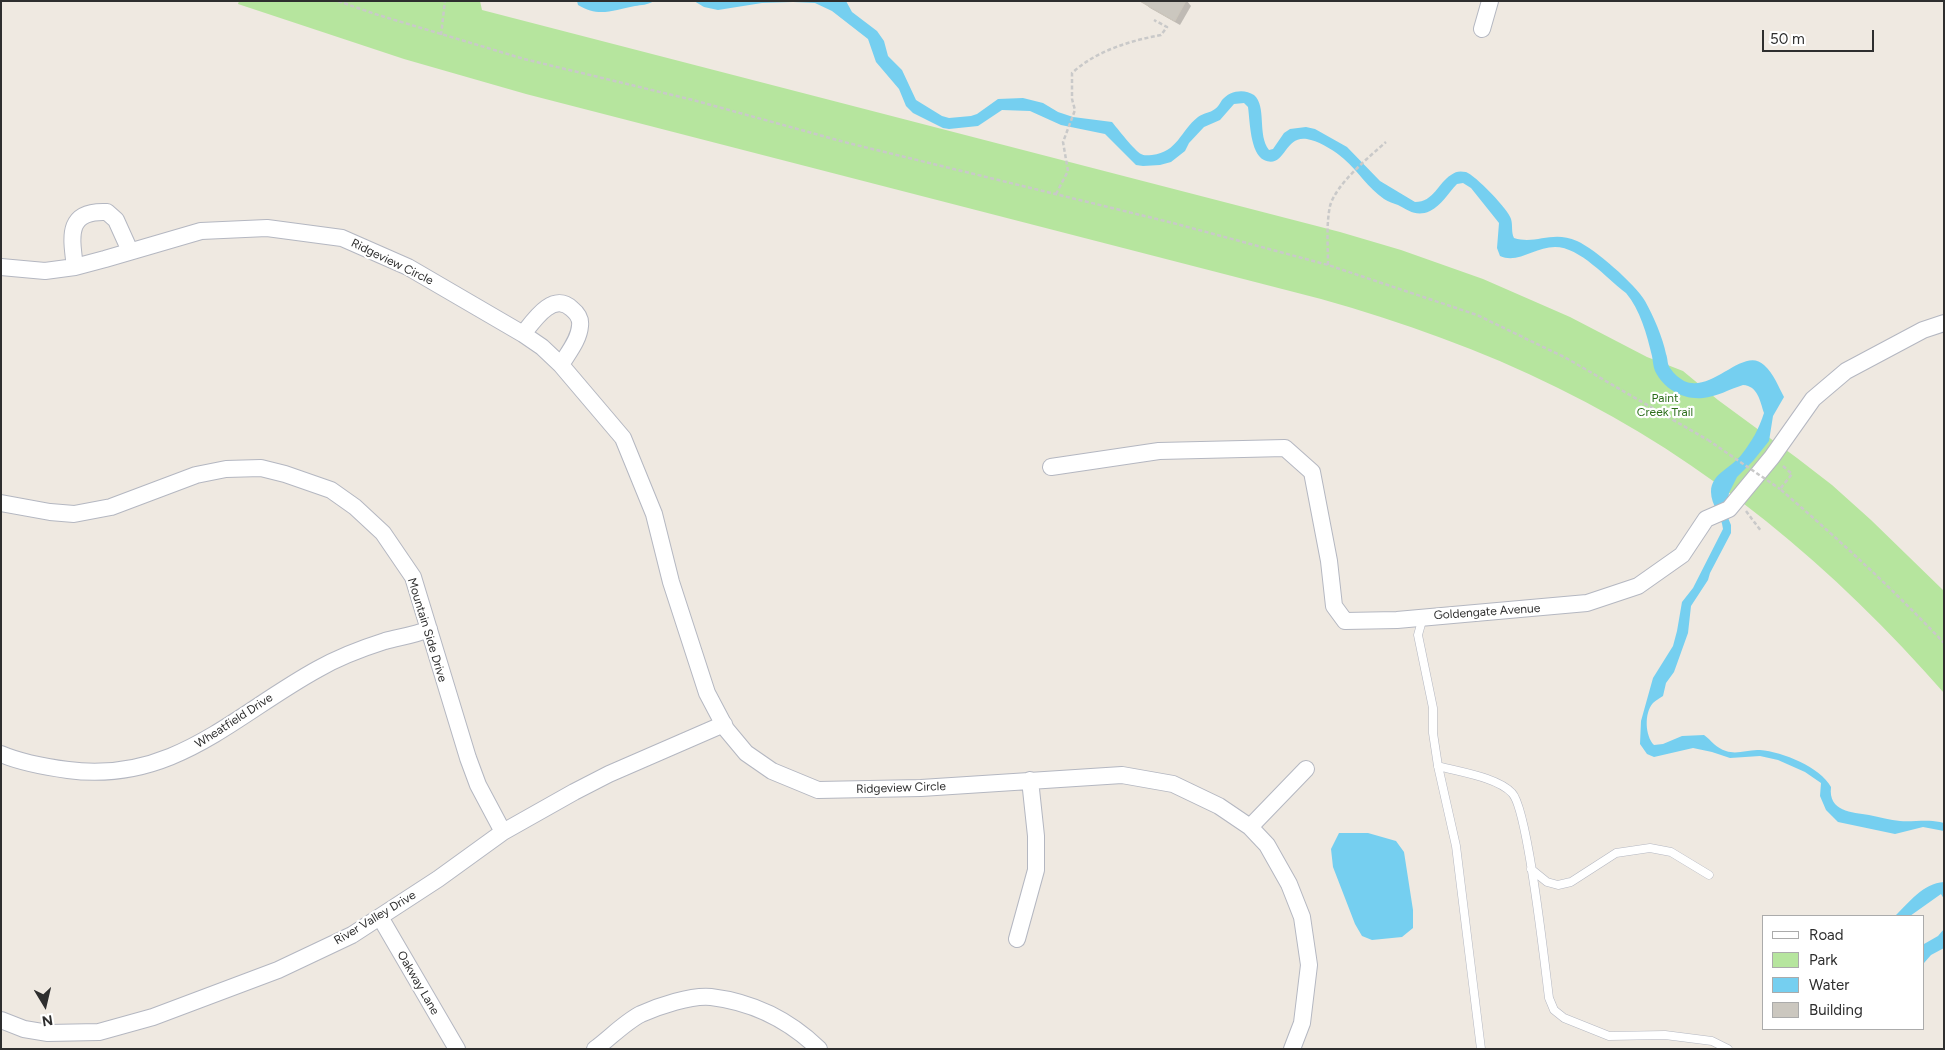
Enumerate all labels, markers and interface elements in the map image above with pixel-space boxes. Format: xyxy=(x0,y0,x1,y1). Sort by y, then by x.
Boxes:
scale bar xyxy=(1765,20,1878,52)
text: 50 m xyxy=(1770,30,1805,48)
street label: Ridgeview Circle xyxy=(349,236,435,288)
park label: Paint Creek Trail xyxy=(1637,391,1693,419)
street label: Mountain Side Drive xyxy=(404,576,450,684)
street label: Goldengate Avenue xyxy=(1433,601,1541,623)
street label: Wheatfield Drive xyxy=(193,691,275,751)
street label: Ridgeview Circle xyxy=(856,779,946,797)
street label: River Valley Drive xyxy=(332,888,418,948)
legend xyxy=(1762,915,1925,1030)
text: Road xyxy=(1809,926,1844,944)
street label: Oakway Lane xyxy=(394,948,442,1018)
text: Park xyxy=(1809,951,1838,969)
text: Water xyxy=(1809,976,1849,994)
north arrow xyxy=(20,980,70,1030)
text: Building xyxy=(1809,1001,1863,1019)
text: N xyxy=(41,1011,54,1030)

